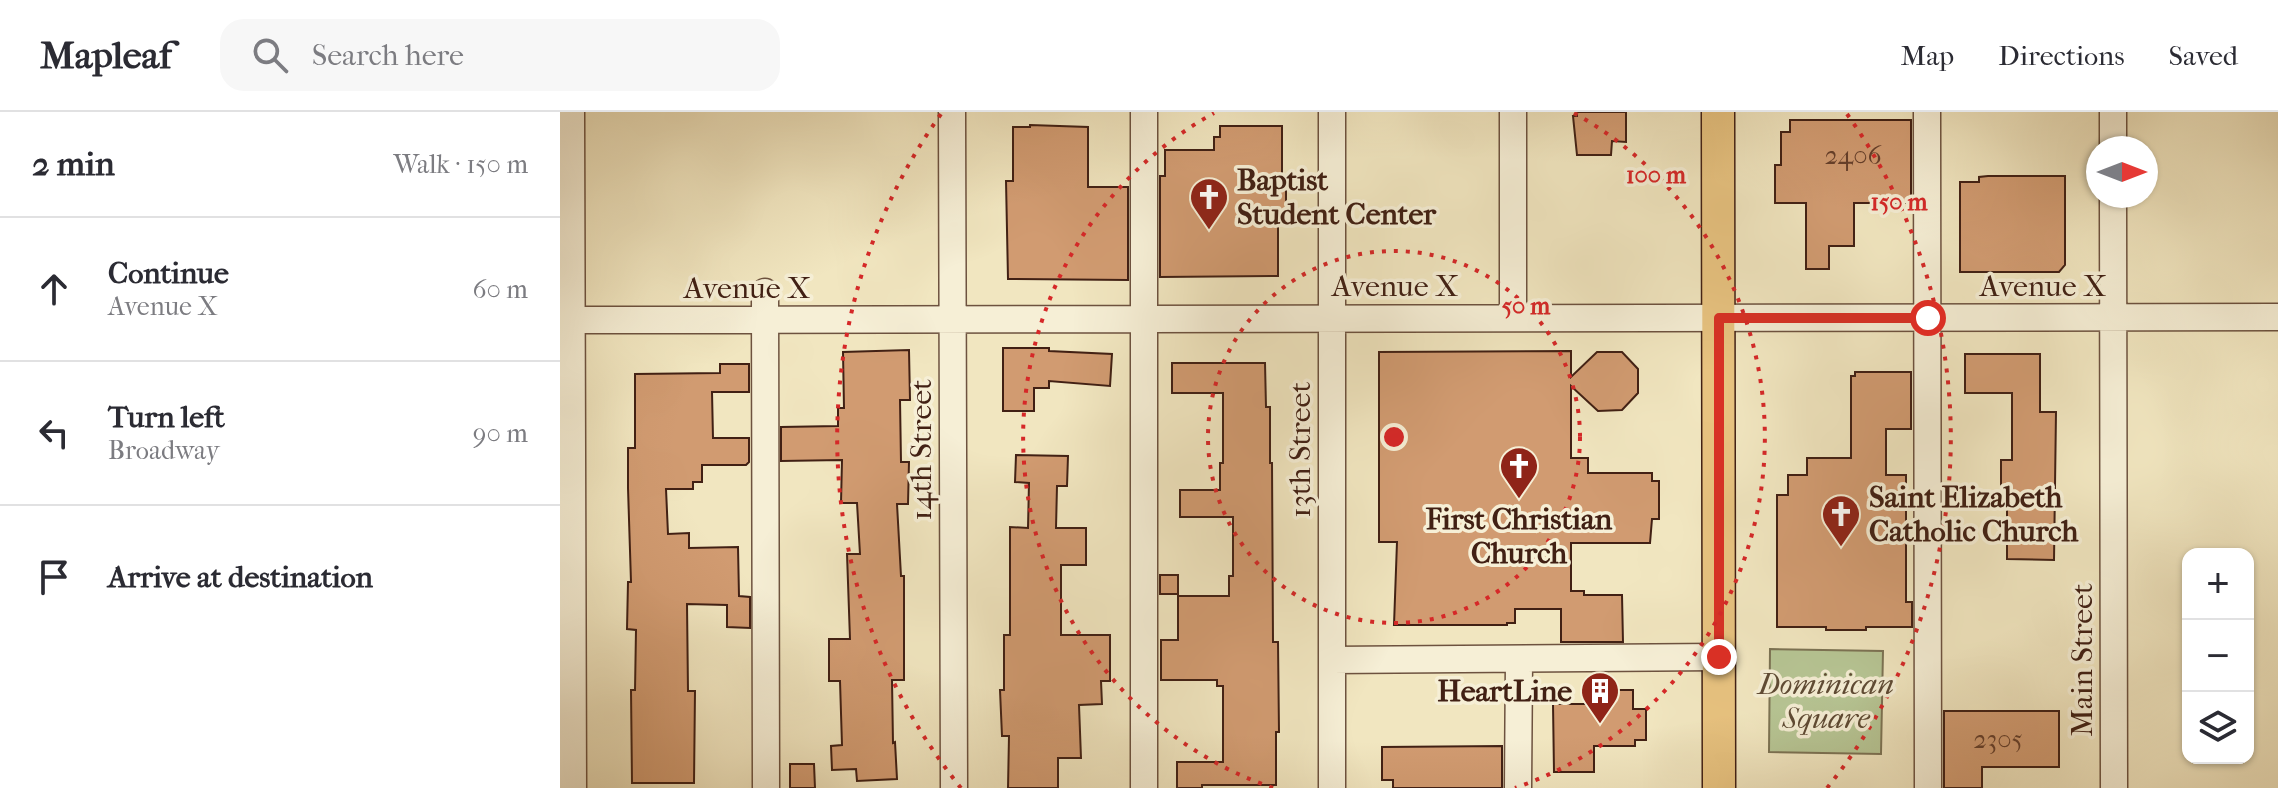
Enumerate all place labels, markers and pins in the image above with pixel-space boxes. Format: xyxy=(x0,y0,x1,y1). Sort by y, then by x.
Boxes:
place label: Baptist Student Center xyxy=(1237,163,1437,232)
church icon: Baptist Student Center xyxy=(1188,176,1230,231)
centre of rings xyxy=(1380,423,1408,451)
church icon: First Christian Church xyxy=(1498,445,1540,500)
place label: Saint Elizabeth Catholic Church xyxy=(1869,480,2079,549)
church icon: Saint Elizabeth Catholic Church xyxy=(1820,493,1862,548)
place label: First Christian Church xyxy=(1426,502,1613,571)
building icon: HeartLine xyxy=(1579,670,1621,725)
place label: HeartLine xyxy=(1437,674,1572,709)

